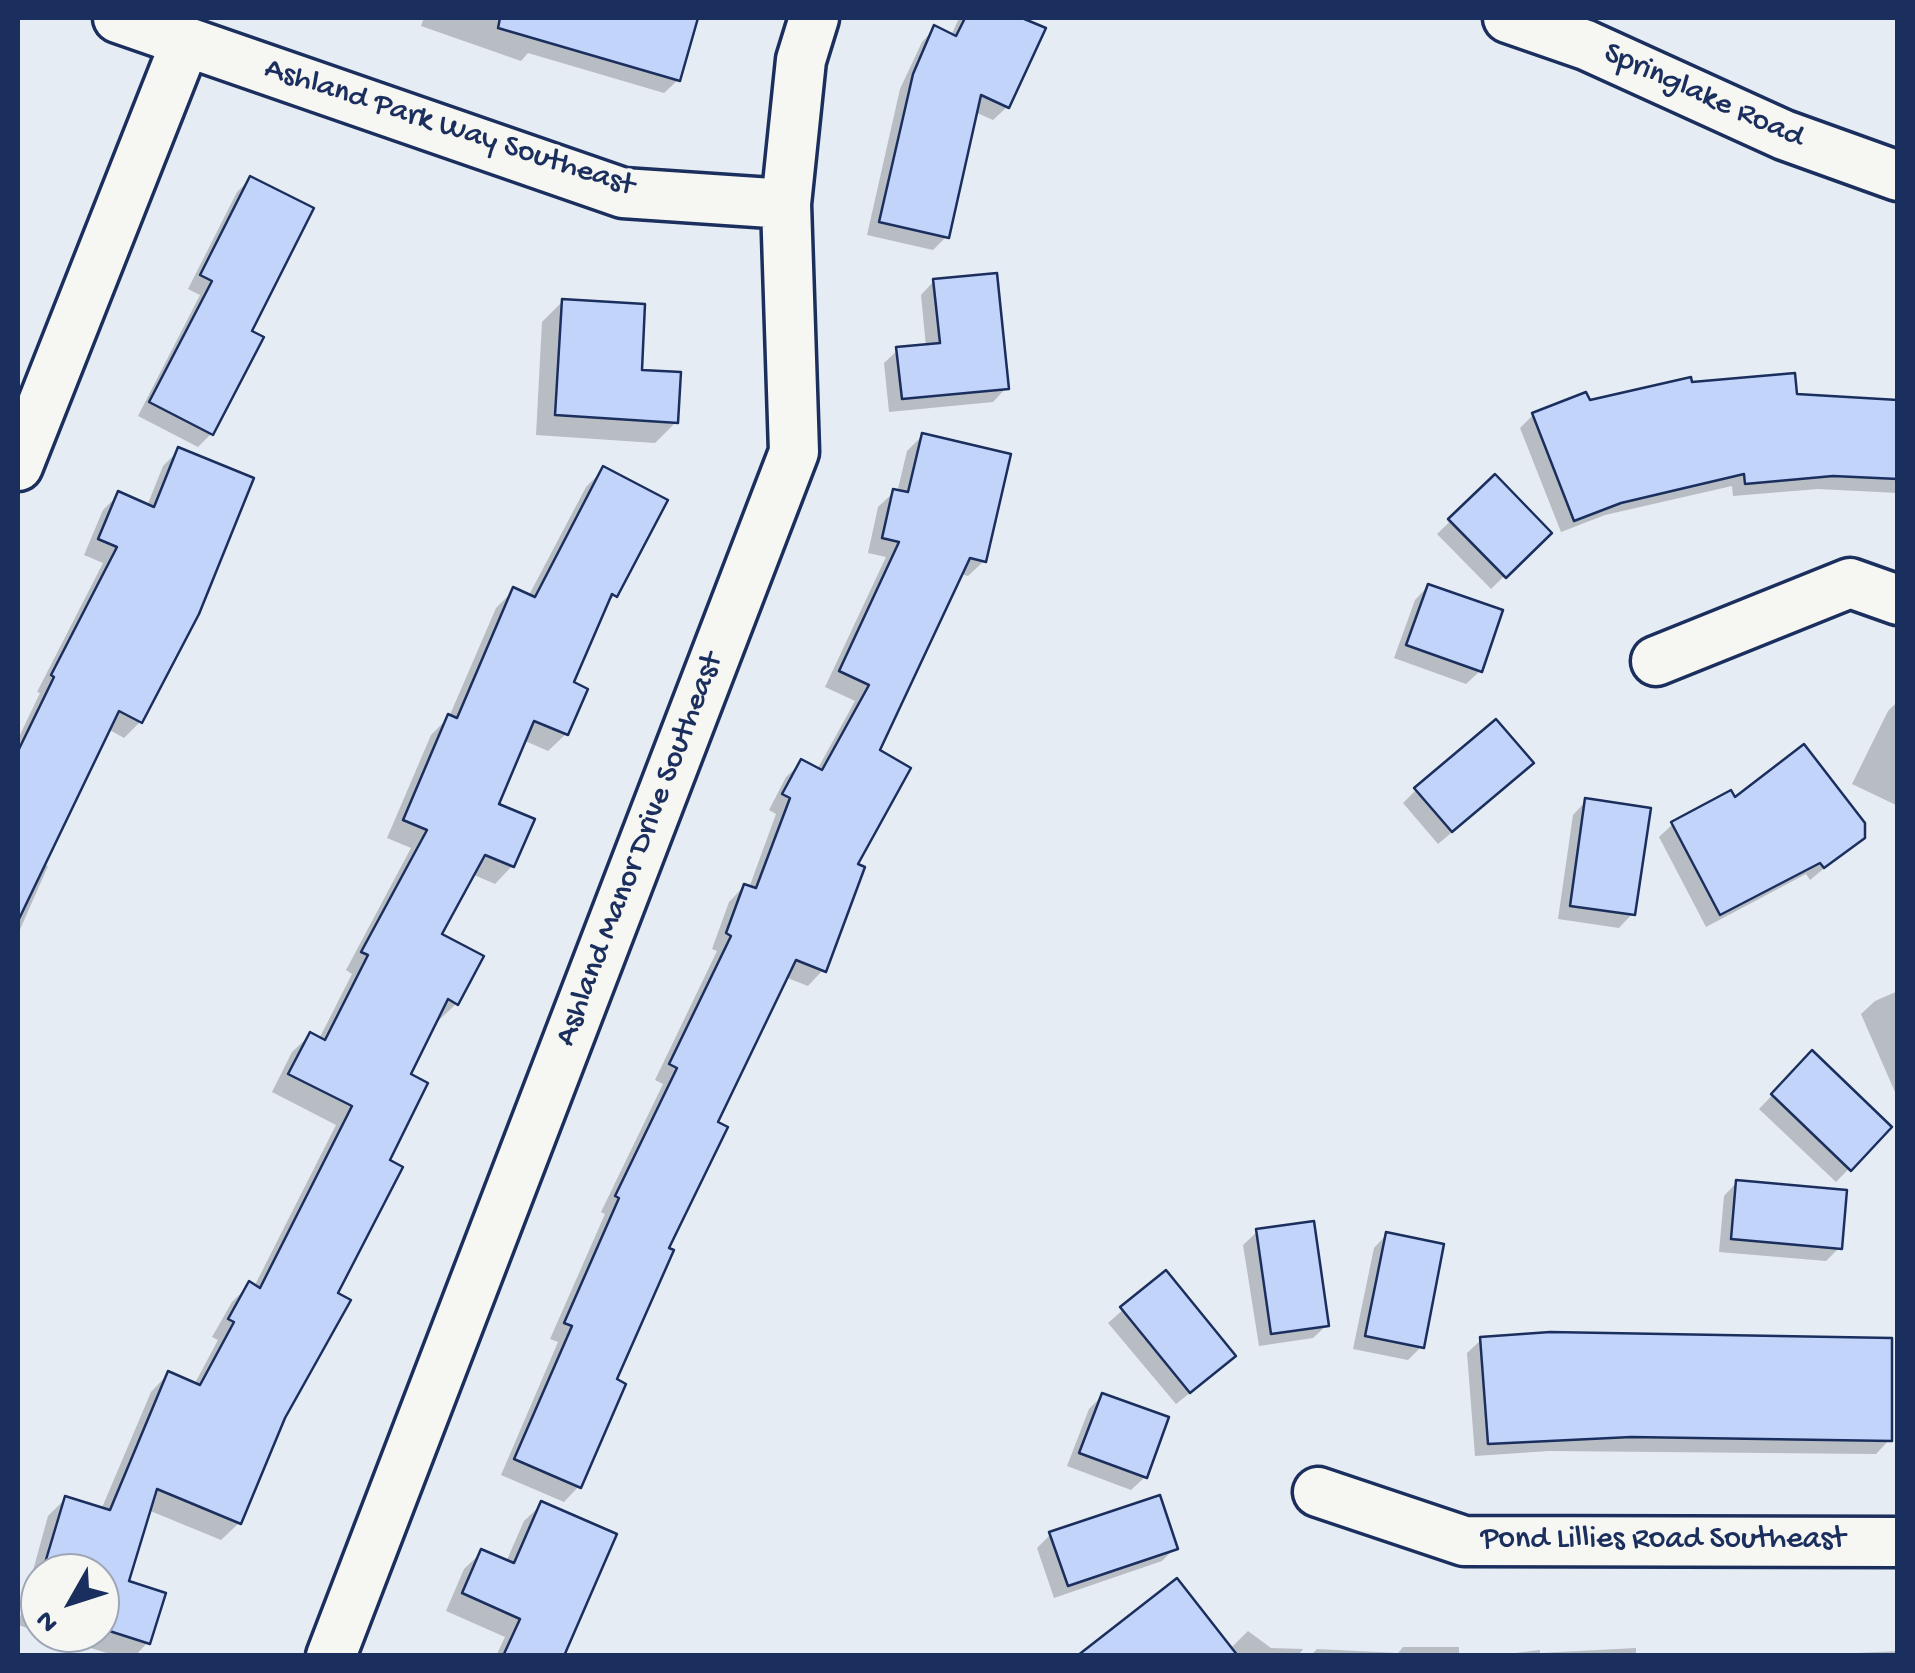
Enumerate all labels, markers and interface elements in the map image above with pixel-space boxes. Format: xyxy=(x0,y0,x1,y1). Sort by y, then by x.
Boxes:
street label: Springlake Road xyxy=(1597,36,1809,158)
street label: Ashland Park Way Southeast xyxy=(259,51,639,207)
street label: Ashland Manor Drive Southeast xyxy=(548,648,734,1052)
street label: Pond Lillies Road Southeast xyxy=(1481,1522,1845,1560)
north arrow xyxy=(20,1553,120,1653)
text: N xyxy=(29,1603,66,1638)

